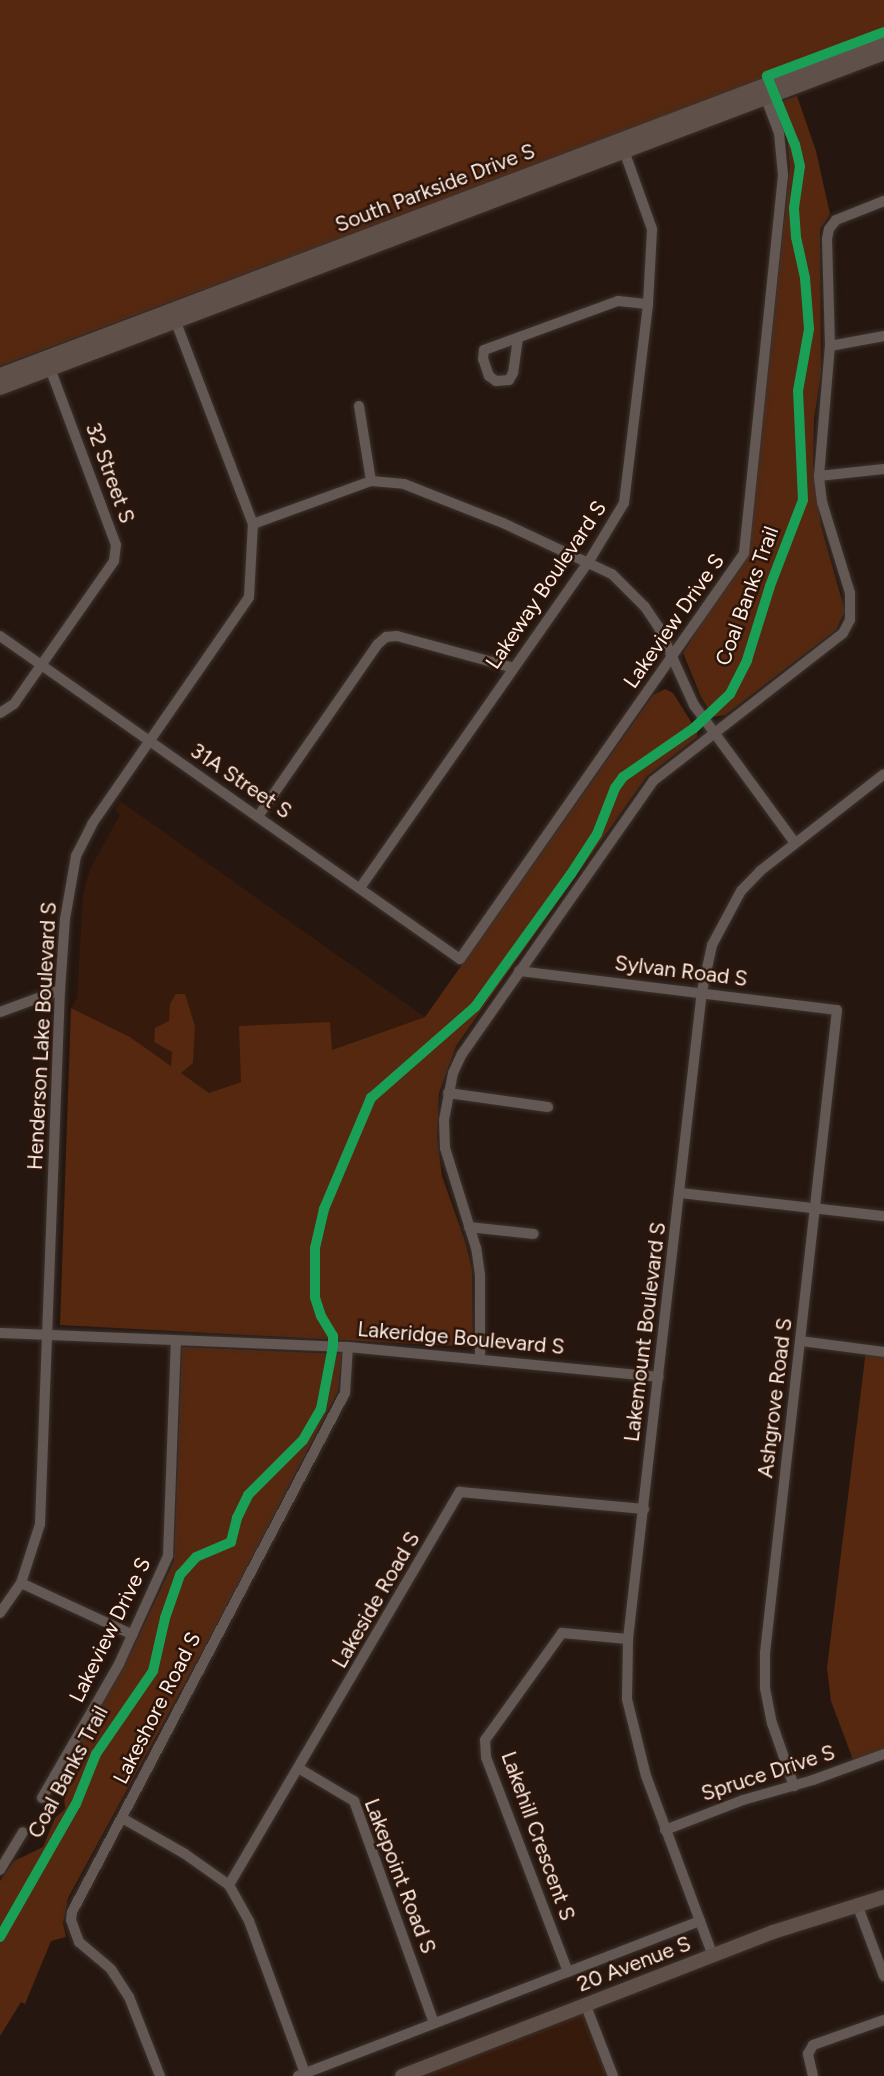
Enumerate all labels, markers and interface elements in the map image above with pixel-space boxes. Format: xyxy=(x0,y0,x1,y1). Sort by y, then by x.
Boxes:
street label: South Parkside Drive S xyxy=(332,138,538,238)
street label: 32 Street S xyxy=(80,419,140,527)
street label: Lakeway Boulevard S xyxy=(480,496,612,674)
street label: Coal Banks Trail xyxy=(710,523,784,669)
street label: Lakeview Drive S xyxy=(618,549,730,693)
street label: 31A Street S xyxy=(186,738,296,824)
street label: Henderson Lake Boulevard S xyxy=(22,901,62,1171)
street label: Sylvan Road S xyxy=(613,950,749,992)
street label: Lakemount Boulevard S xyxy=(619,1221,671,1443)
street label: Lakeridge Boulevard S xyxy=(356,1316,566,1360)
street label: Ashgrove Road S xyxy=(753,1317,797,1479)
street label: Lakeside Road S xyxy=(327,1527,425,1673)
street label: Lakeview Drive S xyxy=(64,1553,156,1707)
street label: Lakeshore Road S xyxy=(108,1628,206,1788)
street label: Coal Banks Trail xyxy=(23,1702,113,1842)
street label: Spruce Drive S xyxy=(698,1740,838,1806)
street label: Lakehill Crescent S xyxy=(496,1748,580,1924)
street label: Lakepoint Road S xyxy=(359,1795,441,1957)
street label: 20 Avenue S xyxy=(574,1931,694,1997)

